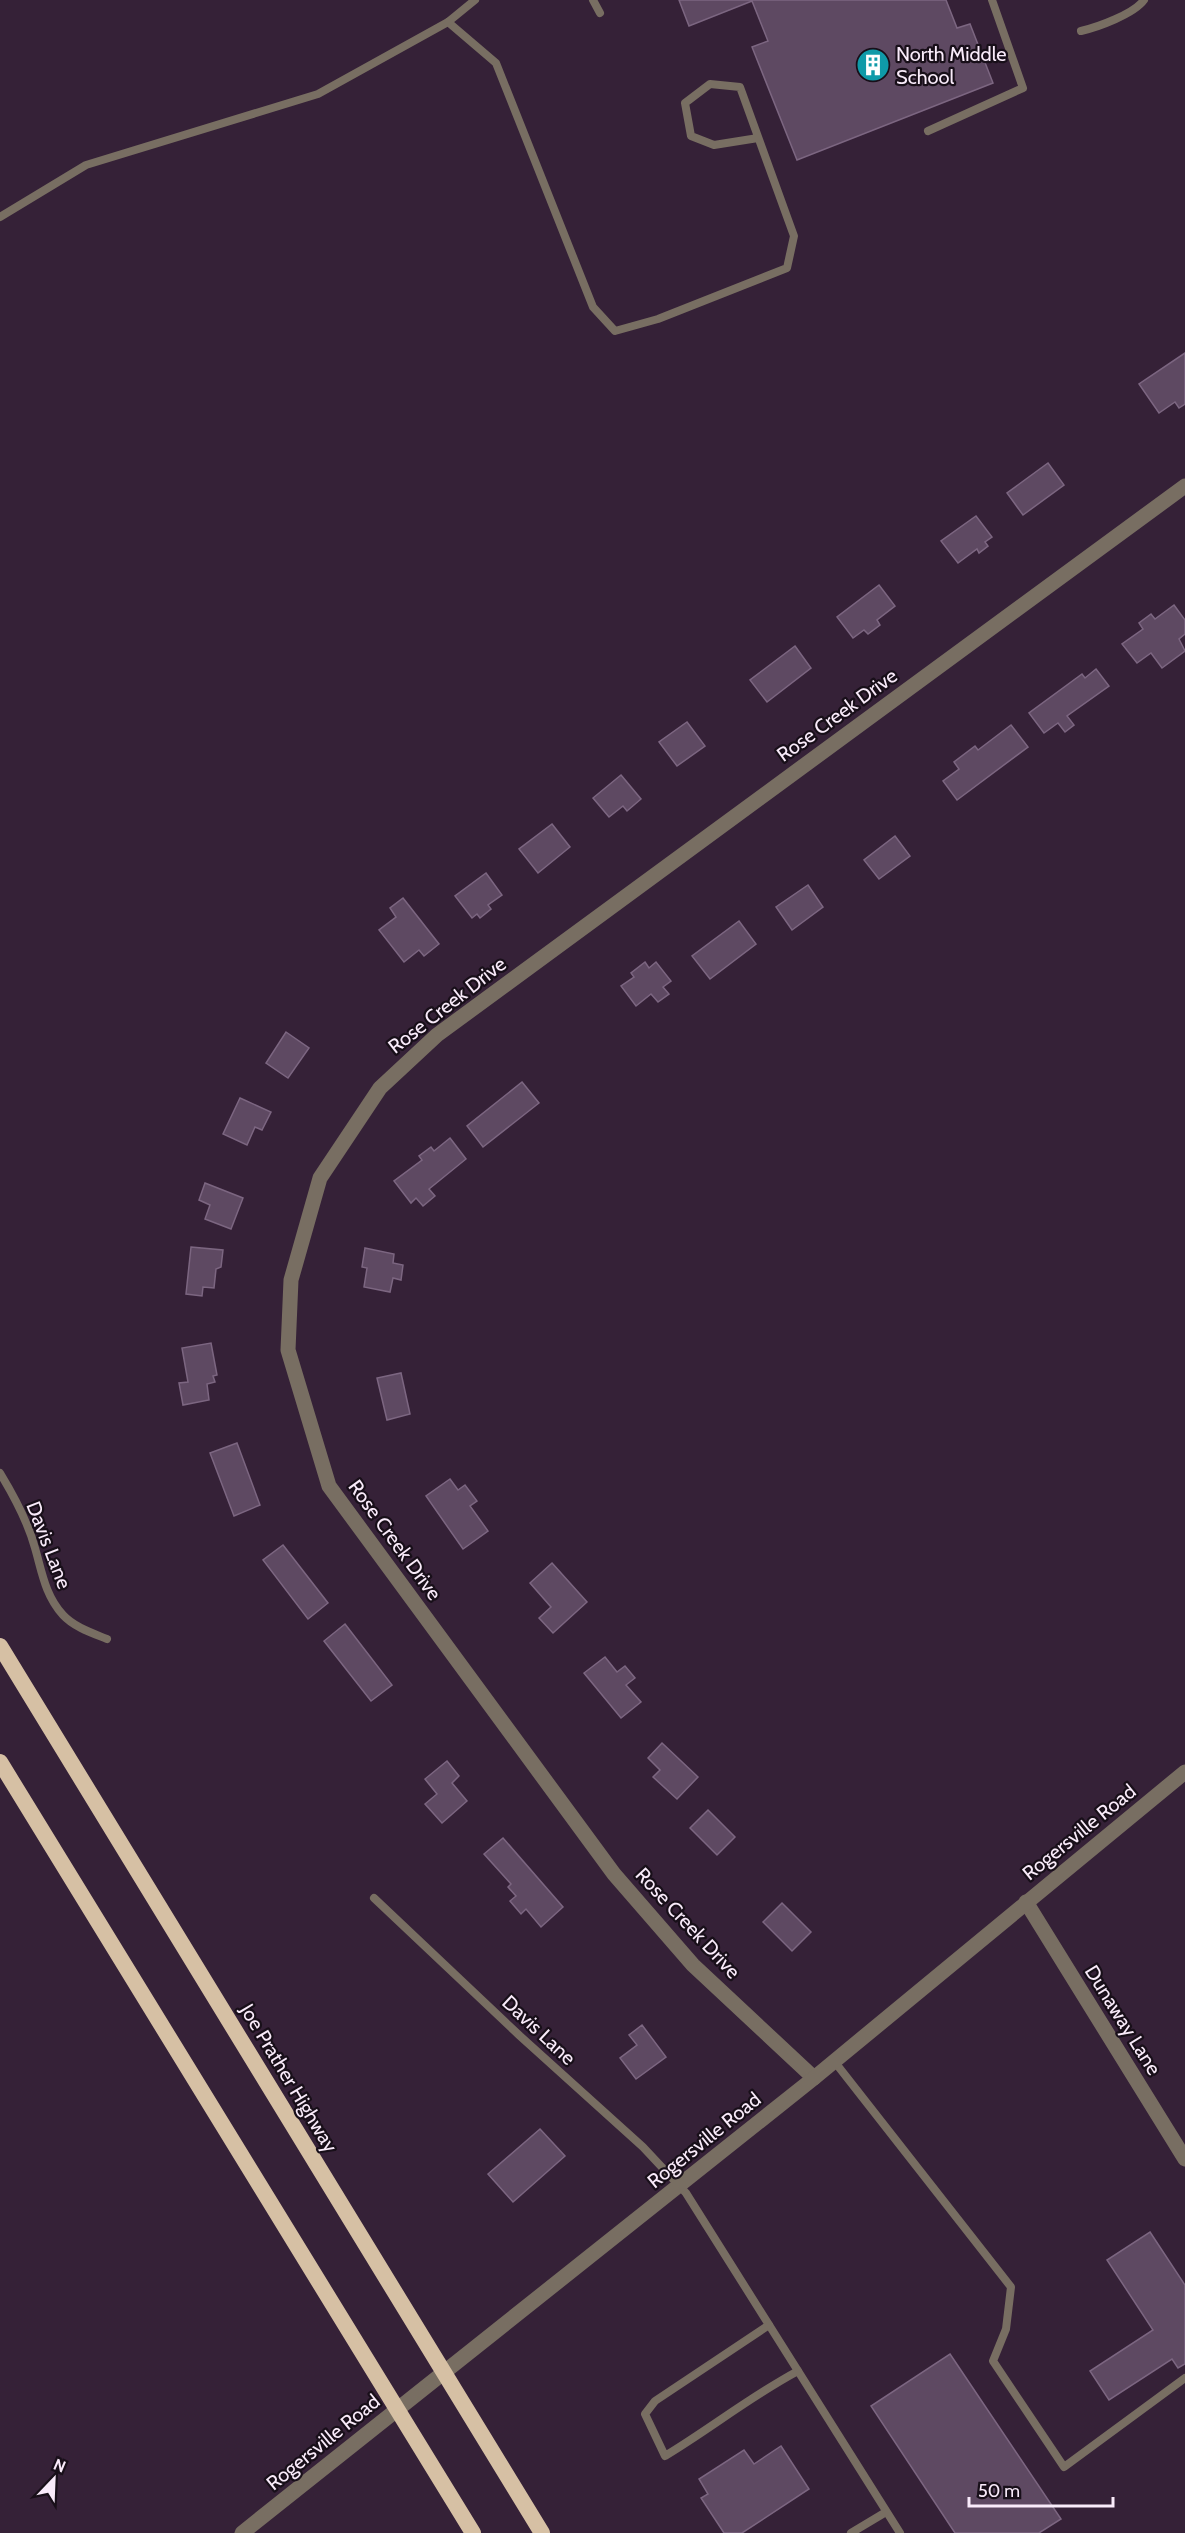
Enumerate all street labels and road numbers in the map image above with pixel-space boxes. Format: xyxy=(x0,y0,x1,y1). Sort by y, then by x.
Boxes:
street label: Rose Creek Drive xyxy=(772,663,902,767)
street label: Rose Creek Drive xyxy=(383,952,511,1058)
street label: Rose Creek Drive xyxy=(343,1475,447,1605)
street label: Davis Lane xyxy=(21,1498,77,1592)
street label: Rogersville Road xyxy=(1017,1779,1141,1885)
street label: Rose Creek Drive xyxy=(631,1863,745,1983)
street label: Dunaway Lane xyxy=(1080,1961,1166,2079)
street label: Davis Lane xyxy=(497,1990,581,2070)
street label: Joe Prather Highway xyxy=(235,1999,343,2156)
street label: Rogersville Road xyxy=(642,2087,766,2193)
street label: Rogersville Road xyxy=(261,2389,385,2495)

